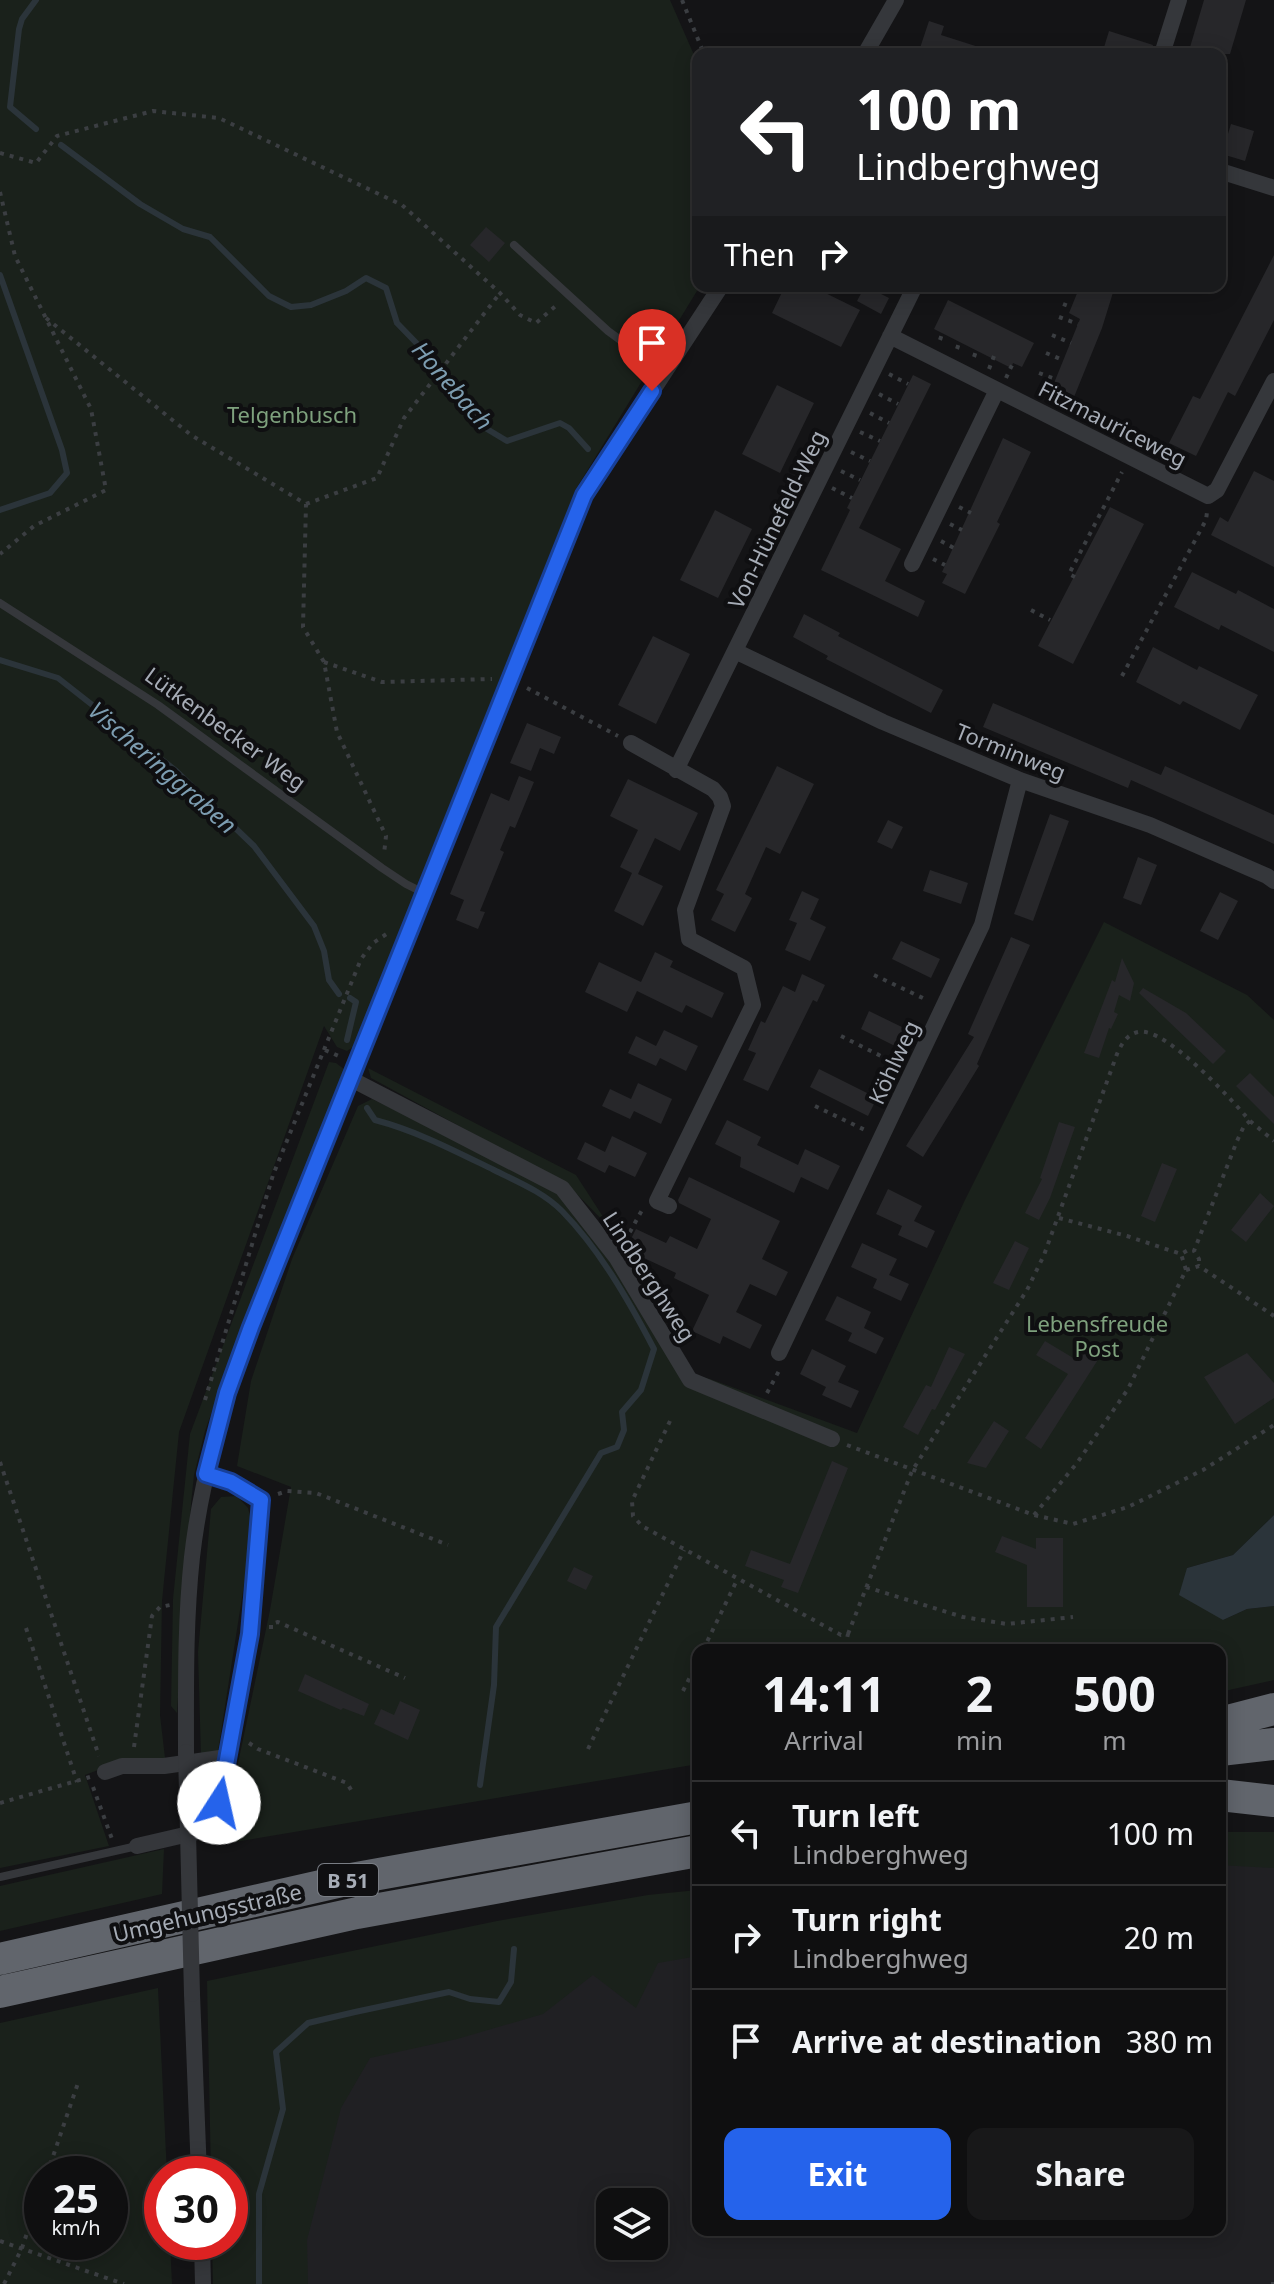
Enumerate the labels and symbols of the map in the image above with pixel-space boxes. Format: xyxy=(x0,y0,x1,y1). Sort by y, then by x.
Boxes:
pin xyxy=(618,309,686,391)
water label: Honebach xyxy=(405,333,501,437)
street label: Fitzmauriceweg xyxy=(1034,373,1192,473)
park label: Telgenbusch xyxy=(227,399,357,429)
street label: Von-Hünefeld-Weg xyxy=(720,425,832,613)
street label: Lütkenbecker Weg xyxy=(139,659,313,797)
water label: Vischeringgraben xyxy=(82,693,244,841)
street label: Torminweg xyxy=(952,715,1070,787)
street label: Köhlweg xyxy=(861,1015,925,1109)
street label: Lindberghweg xyxy=(597,1205,703,1347)
park label: Lebensfreude Post xyxy=(1026,1308,1168,1363)
position arrow xyxy=(177,1761,261,1845)
road number: B 51 xyxy=(318,1864,378,1896)
street label: Umgehungsstraße xyxy=(109,1876,305,1948)
speed limit sign: 30 xyxy=(144,2156,248,2260)

